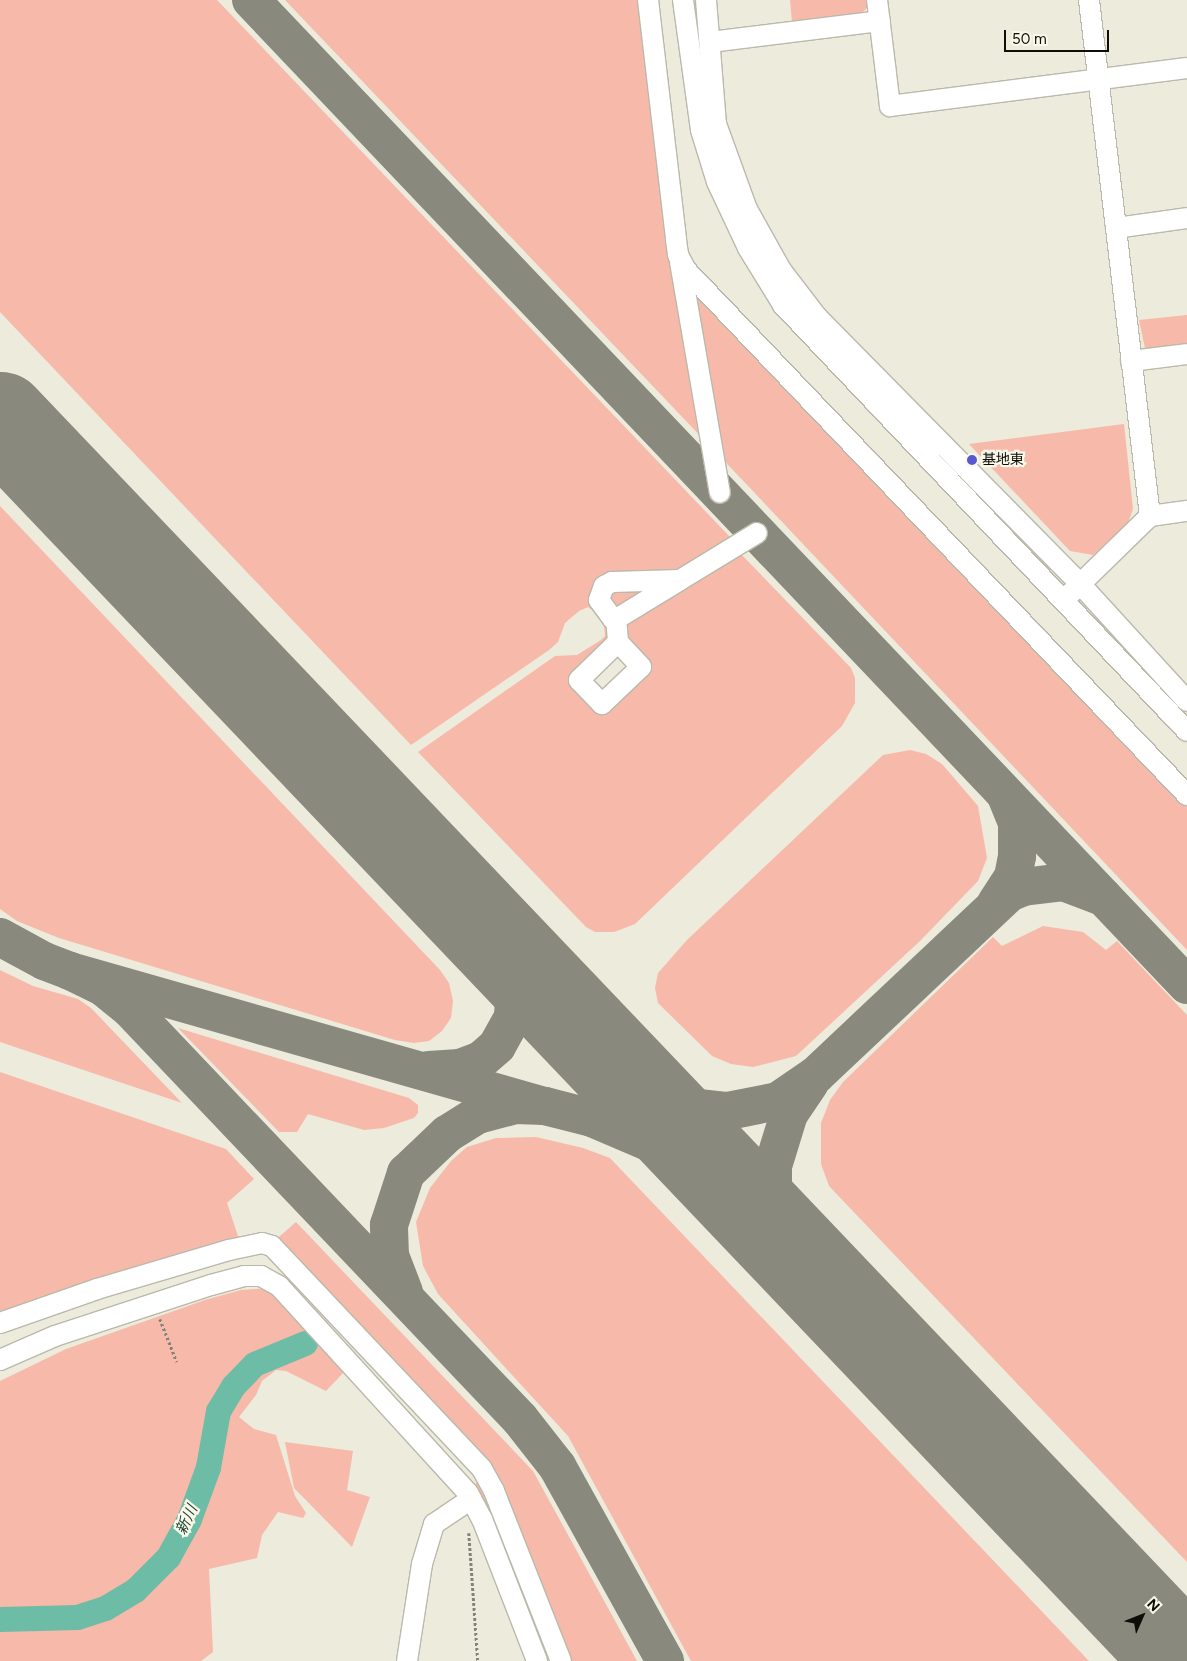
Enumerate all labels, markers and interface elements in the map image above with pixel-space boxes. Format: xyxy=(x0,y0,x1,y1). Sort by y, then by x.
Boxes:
scale bar xyxy=(1007,20,1112,52)
text: 50 m xyxy=(1012,30,1047,48)
place label: 基地東 xyxy=(982,452,1024,468)
marker: 基地東 xyxy=(966,454,978,466)
water label: 新川 xyxy=(173,1503,201,1537)
north arrow xyxy=(1117,1591,1167,1641)
text: N xyxy=(1143,1595,1163,1615)

